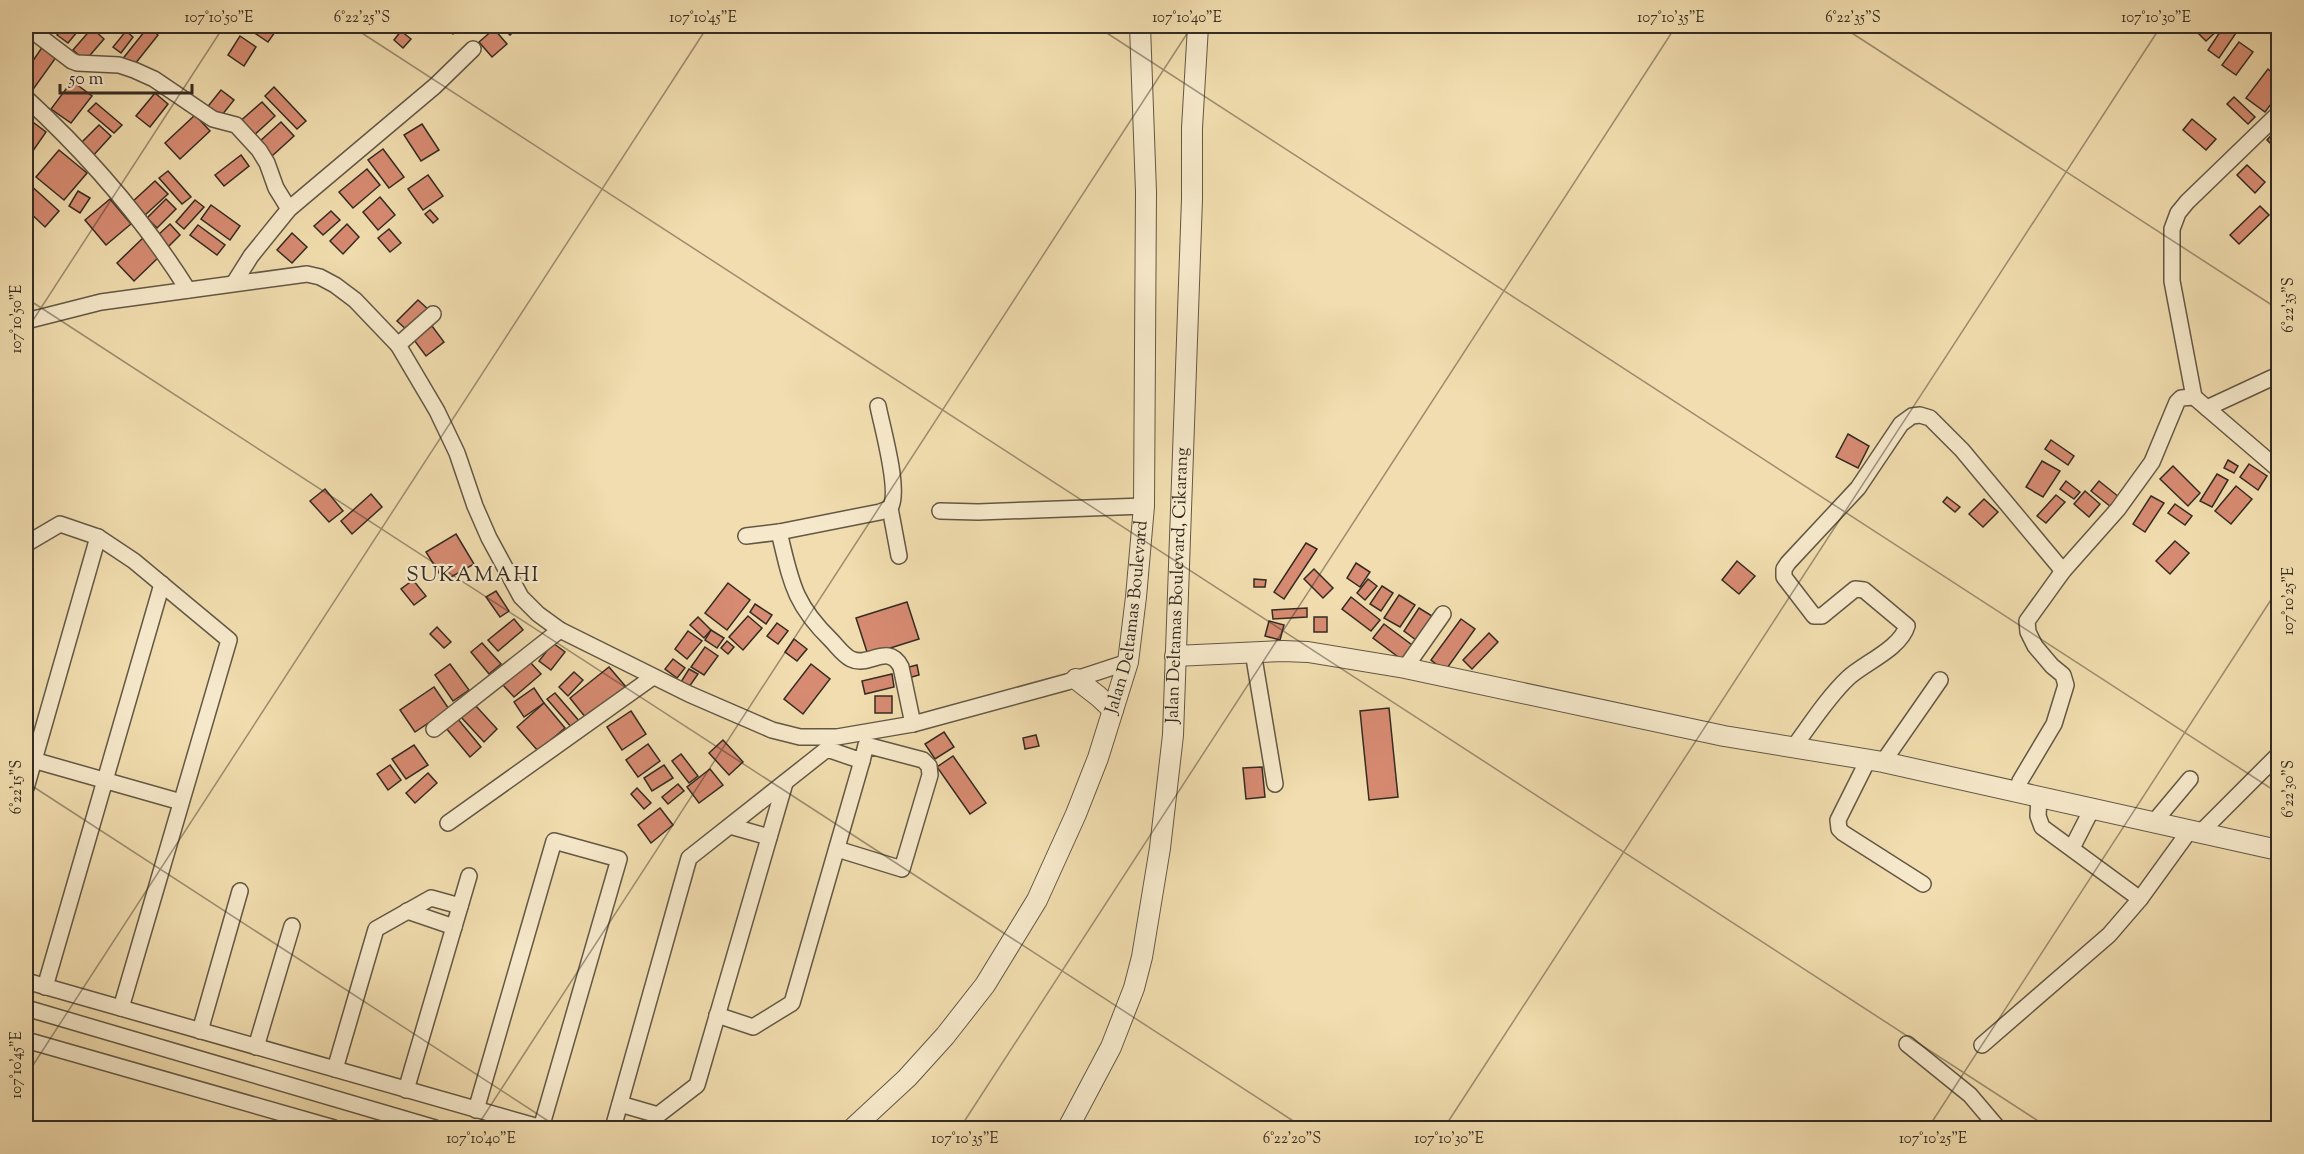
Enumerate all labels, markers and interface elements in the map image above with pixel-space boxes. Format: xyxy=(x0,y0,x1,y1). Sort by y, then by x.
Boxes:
text: 107°10'50"E xyxy=(185,8,253,29)
text: 6°22'25"S xyxy=(334,8,390,29)
text: 107°10'45"E xyxy=(669,8,737,29)
text: 107°10'40"E xyxy=(1152,8,1222,29)
text: 107°10'35"E xyxy=(1637,8,1705,29)
text: 6°22'35"S xyxy=(1825,8,1881,29)
text: 107°10'30"E xyxy=(2121,8,2191,29)
scale bar xyxy=(60,57,192,95)
text: 50 m xyxy=(68,67,104,93)
text: 6°22'35"S xyxy=(2279,277,2300,333)
text: 107°10'50"E xyxy=(7,285,28,353)
street label: Jalan Deltamas Boulevard, Cikarang xyxy=(1160,447,1196,725)
street label: Jalan Deltamas Boulevard xyxy=(1099,519,1156,718)
district label: SUKAMAHI xyxy=(406,561,540,591)
text: 107°10'25"E xyxy=(2279,567,2300,635)
text: 6°22'15"S xyxy=(7,760,28,814)
text: 6°22'30"S xyxy=(2279,760,2300,818)
text: 107°10'45"E xyxy=(7,1031,28,1099)
text: 107°10'40"E xyxy=(446,1129,516,1150)
text: 107°10'35"E xyxy=(931,1129,999,1150)
text: 6°22'20"S xyxy=(1263,1129,1321,1150)
text: 107°10'30"E xyxy=(1414,1129,1484,1150)
text: 107°10'25"E xyxy=(1899,1129,1967,1150)

